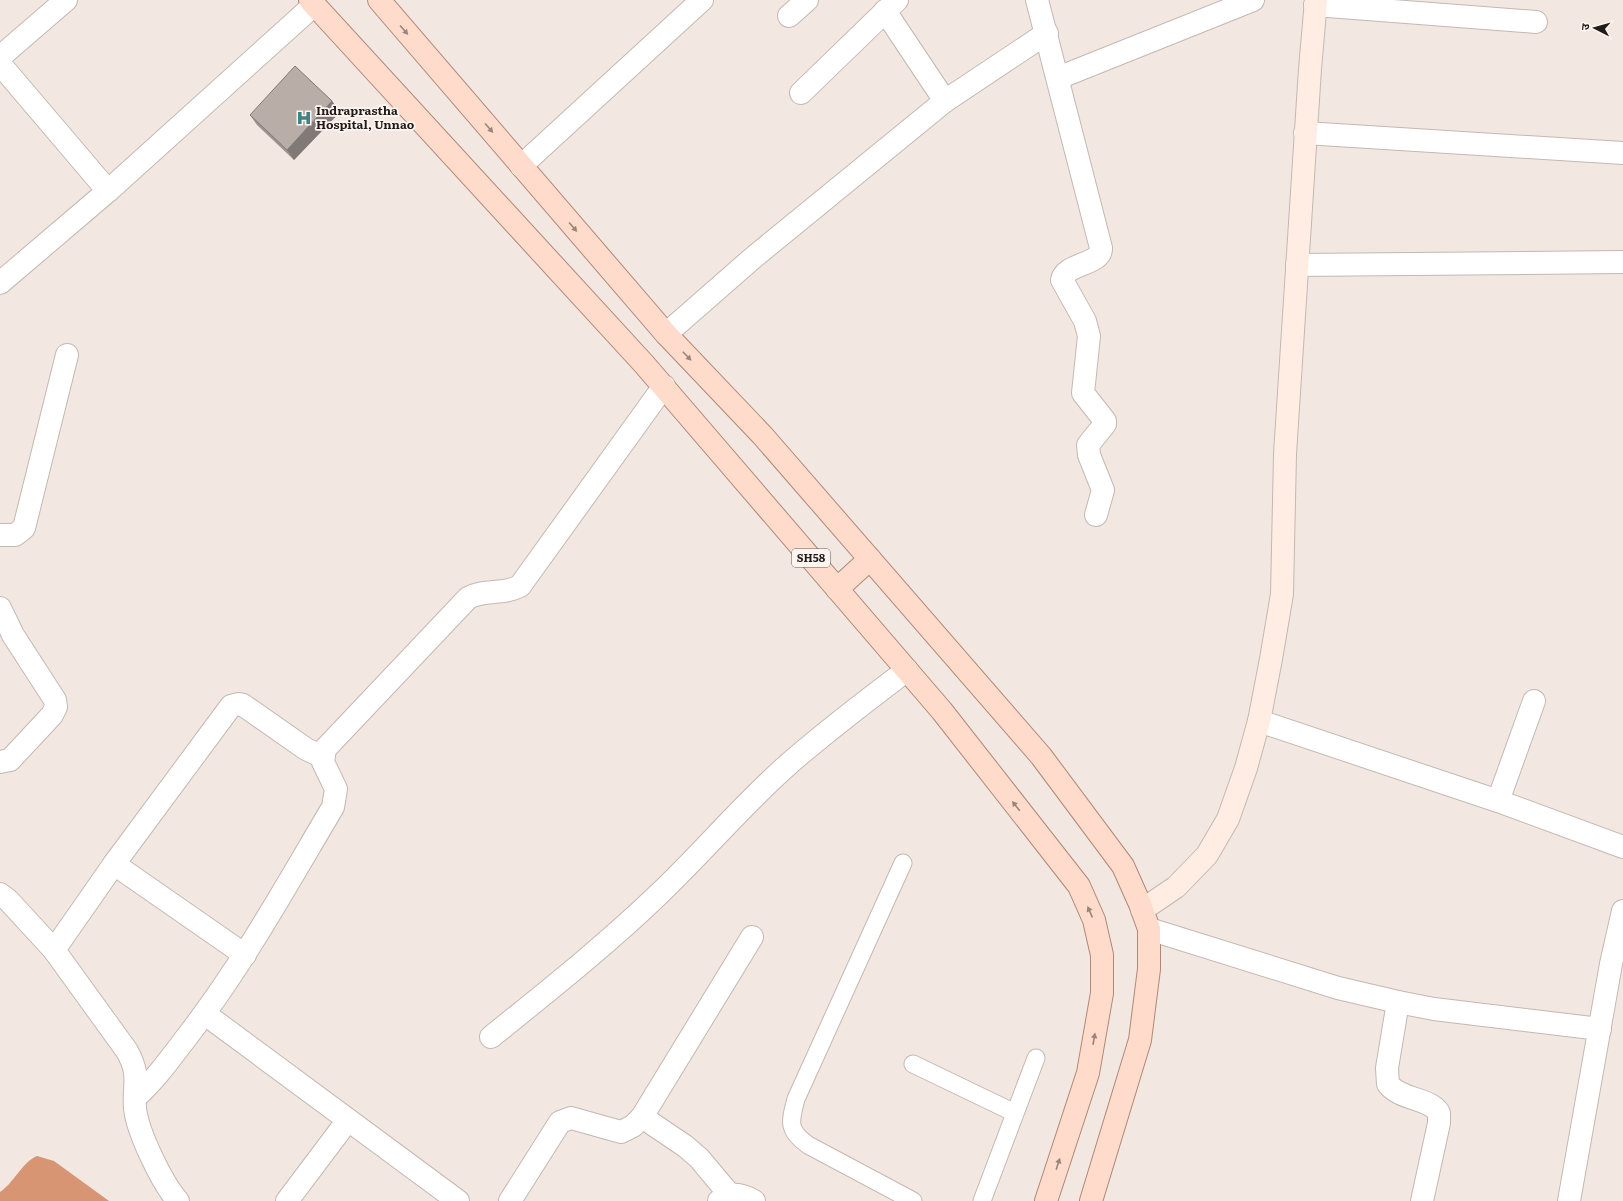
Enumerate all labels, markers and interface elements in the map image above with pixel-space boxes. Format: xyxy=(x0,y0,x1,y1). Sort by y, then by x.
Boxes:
north arrow xyxy=(1575,8,1615,48)
text: उ xyxy=(1576,22,1592,31)
one-way arrow xyxy=(399,25,408,34)
place label: Indraprastha Hospital, Unnao xyxy=(316,101,415,133)
hospital icon: Indraprastha Hospital, Unnao xyxy=(295,109,313,127)
one-way arrow xyxy=(484,123,493,134)
one-way arrow xyxy=(569,222,578,232)
one-way arrow xyxy=(682,351,691,361)
road number: SH58 xyxy=(792,549,830,567)
one-way arrow xyxy=(1012,800,1020,811)
one-way arrow xyxy=(1087,906,1093,917)
one-way arrow xyxy=(1091,1033,1097,1045)
one-way arrow xyxy=(1056,1158,1062,1170)

